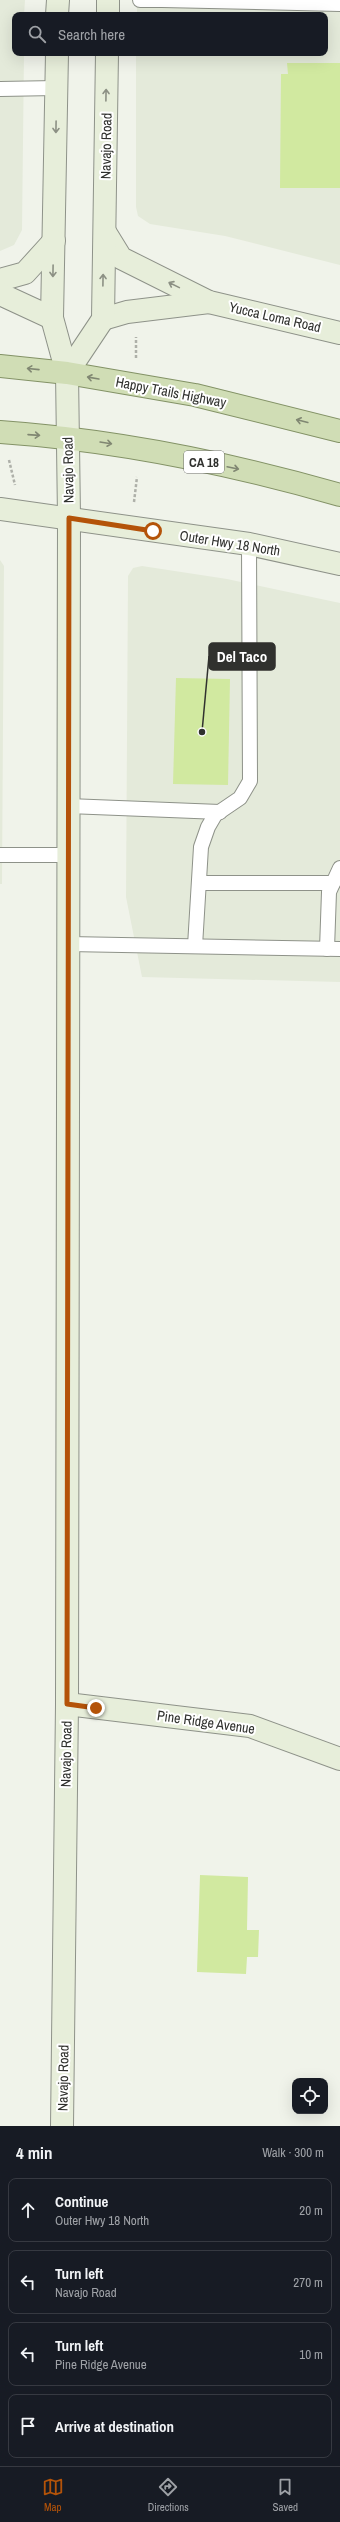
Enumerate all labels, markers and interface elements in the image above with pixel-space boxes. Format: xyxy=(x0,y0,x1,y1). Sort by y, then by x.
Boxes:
search box xyxy=(12,12,328,56)
icon: search xyxy=(26,23,48,45)
text: Search here xyxy=(58,24,125,45)
one-way arrow xyxy=(103,89,110,102)
street label: Navajo Road xyxy=(96,113,116,179)
one-way arrow xyxy=(52,120,60,133)
one-way arrow xyxy=(49,264,57,277)
one-way arrow xyxy=(100,274,107,287)
one-way arrow xyxy=(168,280,180,288)
street label: Yucca Loma Road xyxy=(227,298,323,336)
one-way arrow xyxy=(27,366,40,373)
street label: Happy Trails Highway xyxy=(114,372,228,412)
one-way arrow xyxy=(87,374,100,382)
one-way arrow xyxy=(296,417,309,424)
one-way arrow xyxy=(27,431,40,438)
street label: Navajo Road xyxy=(58,437,78,503)
one-way arrow xyxy=(99,439,112,447)
road number: CA 18 xyxy=(184,451,224,473)
one-way arrow xyxy=(226,465,239,473)
route start xyxy=(144,522,162,540)
street label: Outer Hwy 18 North xyxy=(178,526,282,560)
callout: Del Taco xyxy=(209,643,275,670)
text: Del Taco xyxy=(217,646,267,667)
route end xyxy=(87,1699,105,1717)
street label: Pine Ridge Avenue xyxy=(156,1706,256,1738)
street label: Navajo Road xyxy=(56,1721,76,1787)
street label: Navajo Road xyxy=(53,2045,73,2111)
map controls xyxy=(292,2078,328,2114)
button: locate xyxy=(292,2078,328,2114)
text: 4 min xyxy=(16,2141,52,2164)
text: Walk · 300 m xyxy=(262,2144,324,2161)
text: Continue xyxy=(55,2191,108,2212)
icon: ahead xyxy=(17,2199,39,2221)
text: 20 m xyxy=(299,2202,323,2219)
text: Outer Hwy 18 North xyxy=(55,2212,149,2229)
text: Turn left xyxy=(55,2263,103,2284)
icon: left xyxy=(17,2271,39,2293)
text: 270 m xyxy=(293,2274,323,2291)
text: Navajo Road xyxy=(55,2284,117,2301)
text: Turn left xyxy=(55,2335,103,2356)
icon: left xyxy=(17,2343,39,2365)
text: 10 m xyxy=(299,2346,323,2363)
text: Pine Ridge Avenue xyxy=(55,2356,147,2373)
icon: arrive xyxy=(17,2415,39,2437)
text: Arrive at destination xyxy=(55,2416,174,2437)
tab: Map xyxy=(42,2476,64,2514)
tab: Directions xyxy=(148,2476,189,2514)
tab: Saved xyxy=(273,2476,298,2514)

